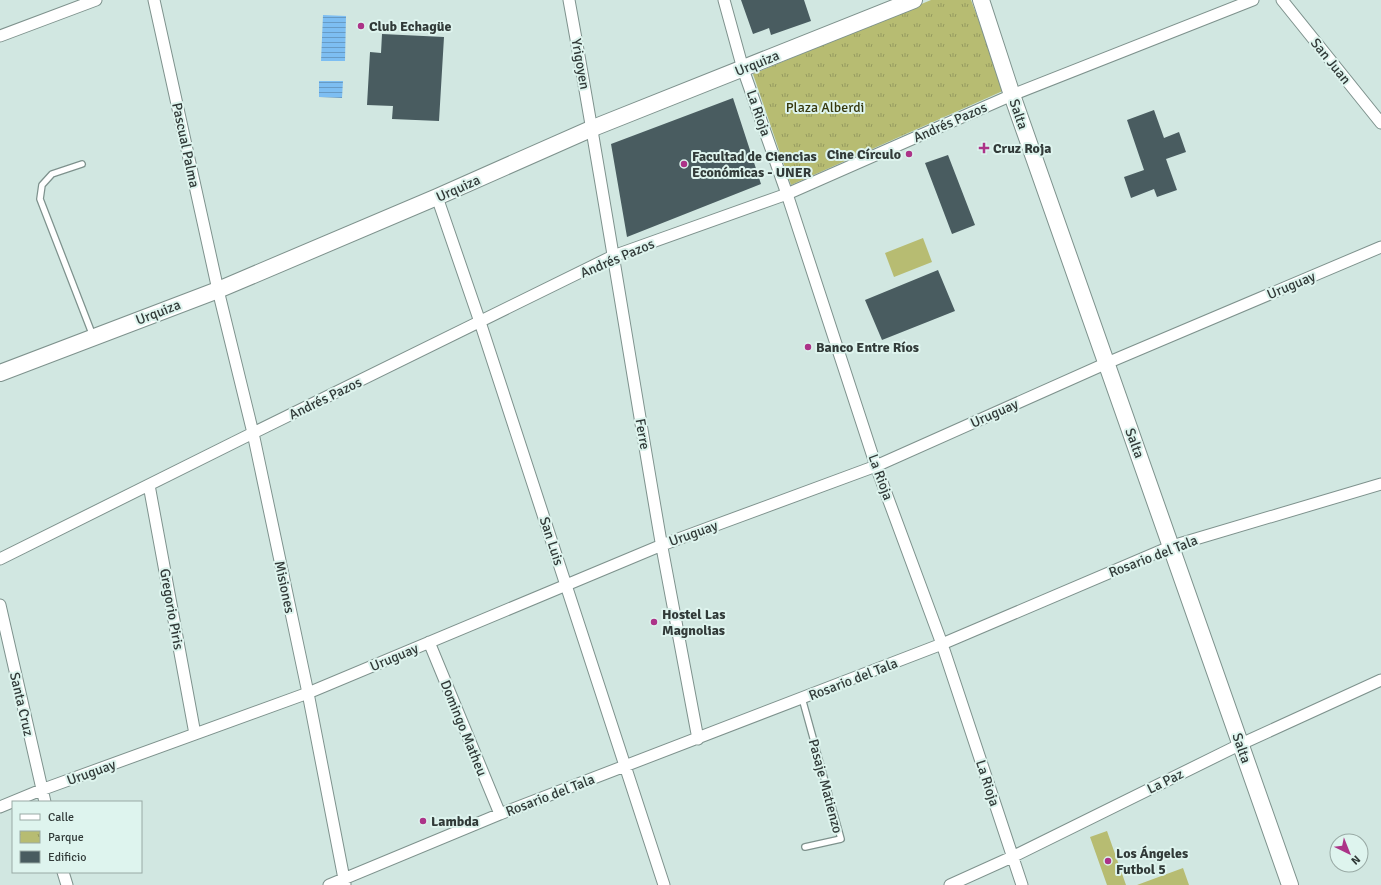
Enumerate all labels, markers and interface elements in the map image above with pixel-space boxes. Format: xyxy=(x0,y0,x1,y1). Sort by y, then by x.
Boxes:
place label: Club Echagüe xyxy=(369,18,451,35)
marker: Club Echagüe xyxy=(356,21,366,31)
street label: San Juan xyxy=(1307,35,1354,88)
street label: Yrigoyen xyxy=(568,37,593,91)
street label: Urquiza xyxy=(732,47,782,80)
street label: La Rioja xyxy=(743,88,774,139)
street label: Salta xyxy=(1005,97,1032,131)
park label: Plaza Alberdi xyxy=(786,99,864,116)
street label: Andrés Pazos xyxy=(911,99,990,146)
street label: Pascual Palma xyxy=(168,101,203,189)
place label: Cruz Roja xyxy=(993,140,1051,157)
marker: Cruz Roja xyxy=(978,142,990,154)
place label: Cine Círculo xyxy=(827,146,901,163)
place label: Facultad de Ciencias Económicas - UNER xyxy=(692,148,817,181)
marker: Cine Círculo xyxy=(904,149,914,159)
marker: Facultad de Ciencias Económicas - UNER xyxy=(679,159,689,169)
street label: Urquiza xyxy=(433,171,483,206)
street label: Andrés Pazos xyxy=(578,235,657,282)
street label: Uruguay xyxy=(1265,268,1318,303)
street label: Urquiza xyxy=(133,296,183,329)
place label: Banco Entre Ríos xyxy=(816,339,919,356)
marker: Banco Entre Ríos xyxy=(803,342,813,352)
street label: Andrés Pazos xyxy=(286,374,364,423)
street label: Uruguay xyxy=(968,395,1021,432)
street label: Ferre xyxy=(631,417,654,451)
street label: Salta xyxy=(1121,426,1148,461)
street label: La Rioja xyxy=(864,452,897,503)
street label: San Luis xyxy=(536,515,567,568)
street label: Uruguay xyxy=(666,517,720,550)
street label: Rosario del Tala xyxy=(1106,532,1200,581)
street label: Misiones xyxy=(271,559,298,615)
street label: Gregorio Piris xyxy=(156,567,187,651)
place label: Hostel Las Magnolias xyxy=(662,606,725,639)
marker: Hostel Las Magnolias xyxy=(649,617,659,627)
street label: Uruguay xyxy=(368,640,421,675)
street label: Rosario del Tala xyxy=(806,655,900,704)
street label: Santa Cruz xyxy=(6,670,37,738)
street label: Domingo Matheu xyxy=(437,678,491,779)
street label: Salta xyxy=(1228,731,1255,765)
street label: Pasaje Matienzo xyxy=(805,737,846,835)
street label: Uruguay xyxy=(64,756,118,789)
street label: La Rioja xyxy=(972,758,1003,809)
street label: La Paz xyxy=(1144,765,1186,797)
street label: Rosario del Tala xyxy=(503,771,597,820)
legend xyxy=(12,801,142,873)
text: Calle xyxy=(48,810,74,825)
place label: Lambda xyxy=(431,813,479,830)
marker: Lambda xyxy=(418,816,428,826)
text: Parque xyxy=(48,830,84,845)
north arrow xyxy=(1329,833,1369,873)
place label: Los Ángeles Futbol 5 xyxy=(1116,845,1188,878)
text: Edificio xyxy=(48,850,86,865)
text: N xyxy=(1348,853,1363,867)
marker: Los Ángeles Futbol 5 xyxy=(1103,856,1113,866)

